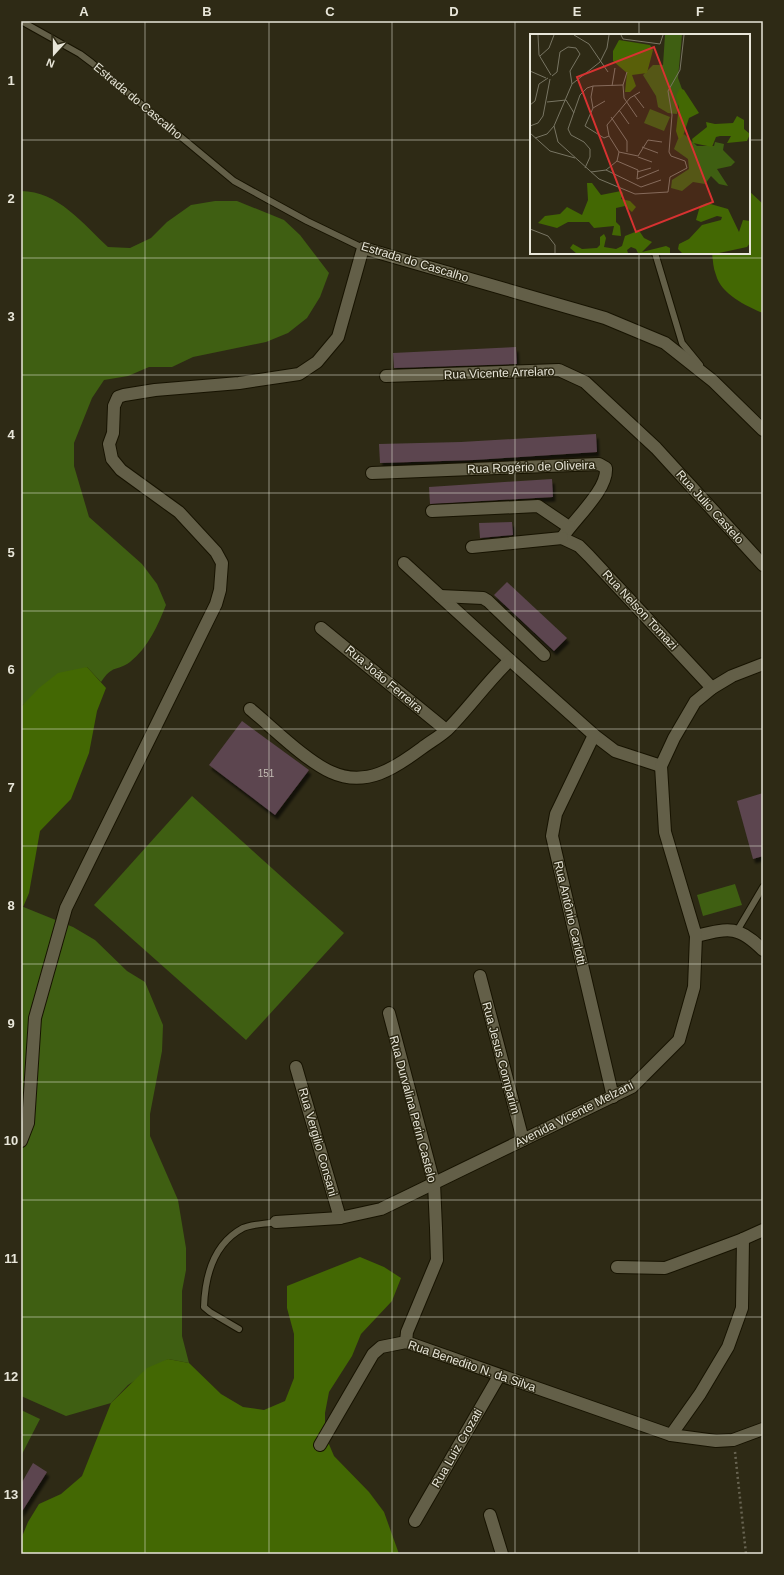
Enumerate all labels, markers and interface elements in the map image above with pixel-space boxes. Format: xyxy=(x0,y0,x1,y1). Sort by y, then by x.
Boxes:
text: A xyxy=(79,4,89,19)
text: B xyxy=(202,4,212,19)
text: C xyxy=(325,4,335,19)
text: D xyxy=(449,4,459,19)
text: E xyxy=(573,4,582,19)
text: F xyxy=(696,4,704,19)
north arrow xyxy=(34,34,74,74)
inset map xyxy=(530,34,750,254)
text: N xyxy=(45,56,56,70)
street label: Estrada do Cascalho xyxy=(91,60,185,142)
text: 1 xyxy=(7,73,15,88)
text: 2 xyxy=(7,191,15,206)
street label: Estrada do Cascalho xyxy=(360,239,471,285)
text: 3 xyxy=(7,309,15,324)
street label: Rua Vicente Arrelaro xyxy=(444,364,555,382)
text: 4 xyxy=(7,427,15,442)
street label: Rua Rogério de Oliveira xyxy=(467,458,596,476)
street label: Rua Julio Castelo xyxy=(673,467,747,547)
text: 5 xyxy=(7,545,15,560)
street label: Rua Nelson Tomazi xyxy=(599,567,681,653)
street label: Rua João Ferreira xyxy=(342,643,426,716)
text: 6 xyxy=(7,662,15,677)
house number: 151 xyxy=(258,768,275,779)
text: 7 xyxy=(7,780,15,795)
street label: Rua Antônio Carlotti xyxy=(551,859,589,967)
text: 8 xyxy=(7,898,15,913)
street label: Rua Jesus Comparim xyxy=(479,1000,523,1116)
text: 9 xyxy=(7,1016,15,1031)
street label: Rua Durvalina Perin Castelo xyxy=(387,1034,439,1184)
street label: Avenida Vicente Melzani xyxy=(512,1078,636,1150)
street label: Rua Vergilio Consani xyxy=(296,1086,340,1198)
text: 10 xyxy=(4,1133,18,1148)
text: 11 xyxy=(4,1251,18,1266)
street label: Rua Benedito N. da Silva xyxy=(406,1338,538,1395)
text: 12 xyxy=(4,1369,18,1384)
street label: Rua Luiz Crozati xyxy=(429,1406,485,1490)
text: 13 xyxy=(4,1487,18,1502)

